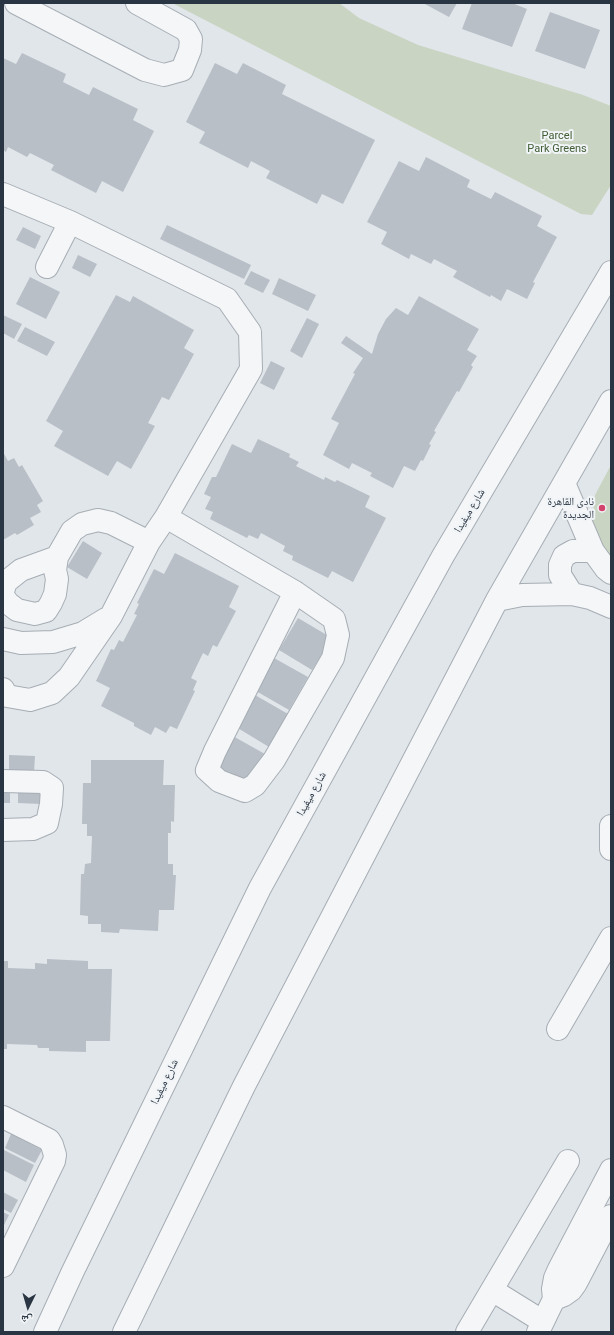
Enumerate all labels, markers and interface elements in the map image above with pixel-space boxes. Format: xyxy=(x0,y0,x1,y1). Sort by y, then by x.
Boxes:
park label: Parcel Park Greens xyxy=(527,129,587,155)
street label: شارع ميفيدا xyxy=(452,487,488,535)
place label: نادى القاهرة الجديدة xyxy=(548,495,594,521)
marker: نادى القاهرة الجديدة xyxy=(597,503,607,513)
street label: شارع ميفيدا xyxy=(294,770,330,818)
street label: شارع ميفيدا xyxy=(148,1057,182,1107)
north arrow xyxy=(8,1287,48,1327)
text: ش xyxy=(21,1312,33,1326)

